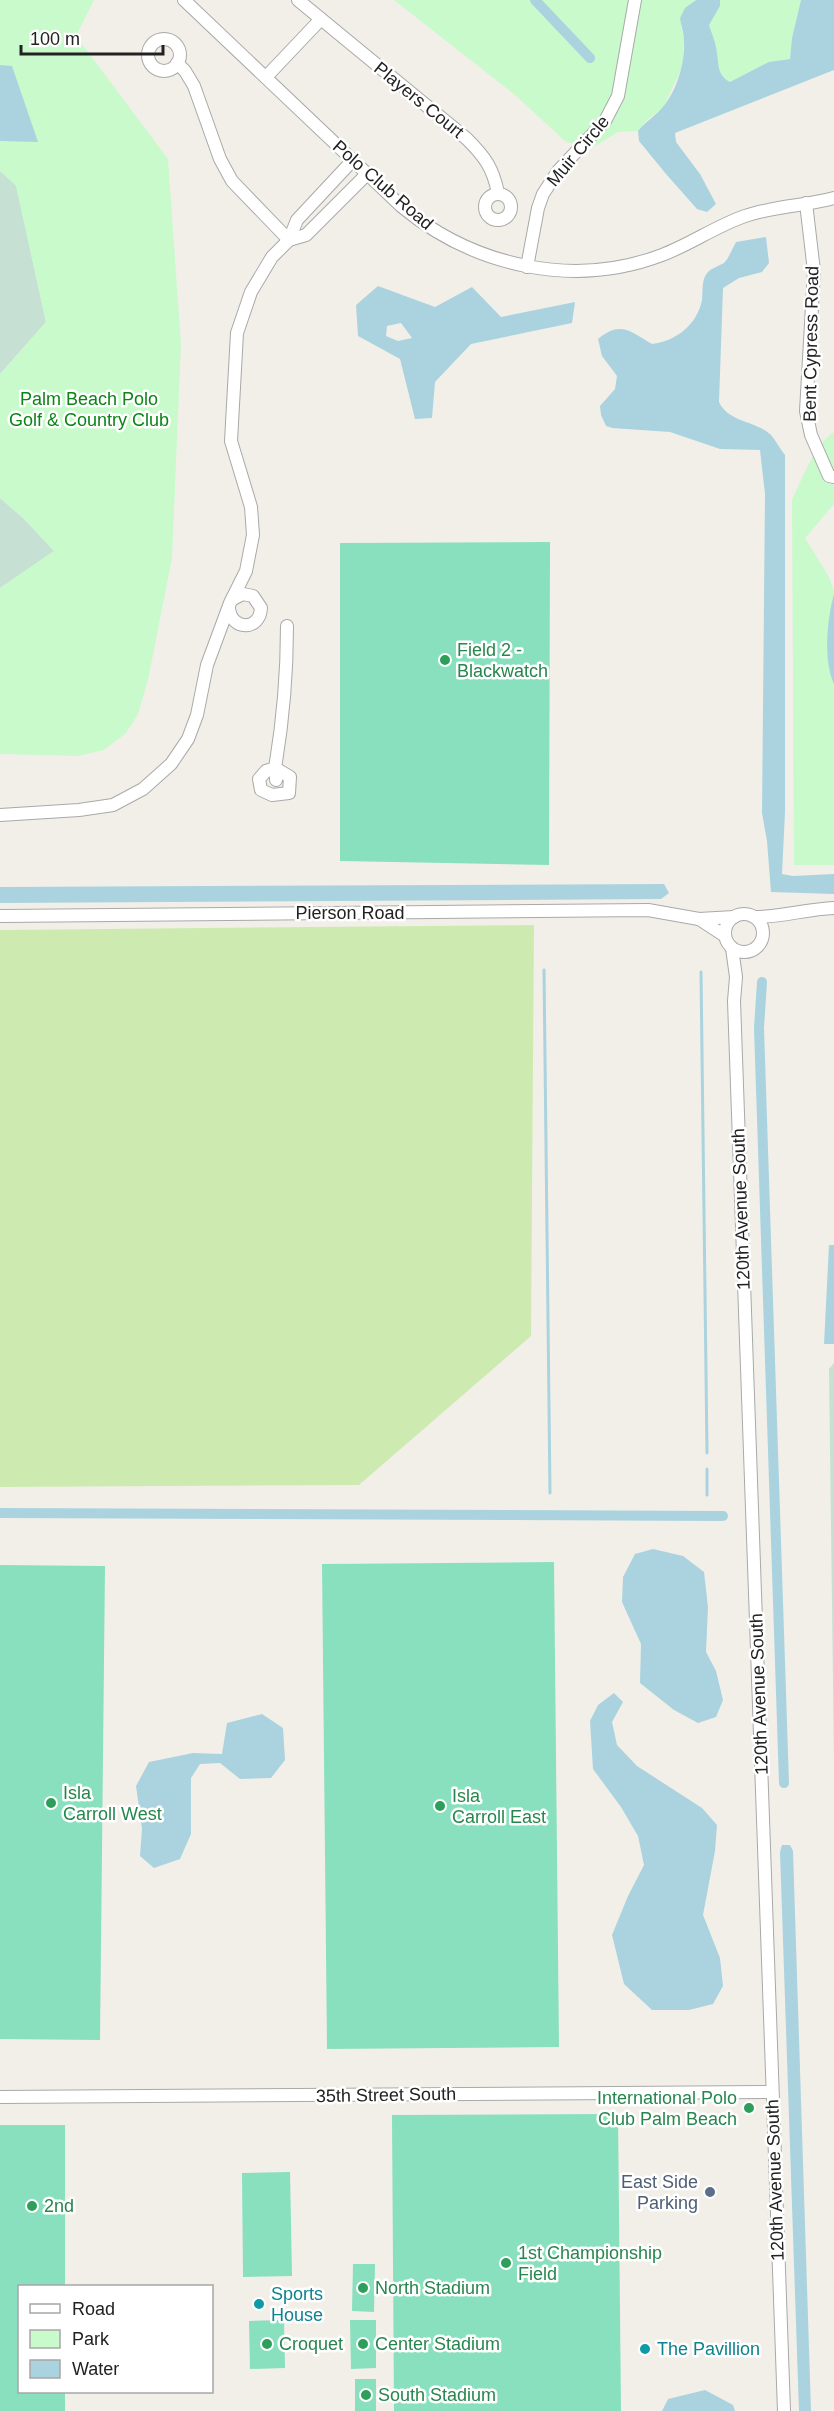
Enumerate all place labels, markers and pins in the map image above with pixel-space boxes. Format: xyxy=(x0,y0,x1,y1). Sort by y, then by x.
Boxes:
place label: Field 2 - Blackwatch xyxy=(457,640,548,681)
marker: Field 2 - Blackwatch xyxy=(438,653,452,667)
place label: Isla Carroll West xyxy=(63,1783,162,1824)
place label: Isla Carroll East xyxy=(452,1786,546,1827)
marker: Isla Carroll West xyxy=(44,1796,58,1810)
marker: Isla Carroll East xyxy=(433,1799,447,1813)
place label: International Polo Club Palm Beach xyxy=(597,2088,737,2129)
marker: International Polo Club Palm Beach xyxy=(742,2101,756,2115)
place label: East Side Parking xyxy=(621,2172,698,2213)
marker: East Side Parking xyxy=(703,2185,717,2199)
place label: 2nd xyxy=(44,2196,74,2216)
marker: 2nd xyxy=(25,2199,39,2213)
place label: 1st Championship Field xyxy=(518,2243,662,2284)
marker: 1st Championship Field xyxy=(499,2256,513,2270)
place label: North Stadium xyxy=(375,2278,490,2298)
marker: North Stadium xyxy=(356,2281,370,2295)
place label: Sports House xyxy=(271,2284,323,2325)
marker: Sports House xyxy=(252,2297,266,2311)
place label: Croquet xyxy=(279,2334,343,2354)
place label: Center Stadium xyxy=(375,2334,500,2354)
marker: Croquet xyxy=(260,2337,274,2351)
marker: Center Stadium xyxy=(356,2337,370,2351)
place label: The Pavillion xyxy=(657,2339,760,2359)
marker: The Pavillion xyxy=(638,2342,652,2356)
place label: South Stadium xyxy=(378,2385,496,2405)
marker: South Stadium xyxy=(359,2388,373,2402)

